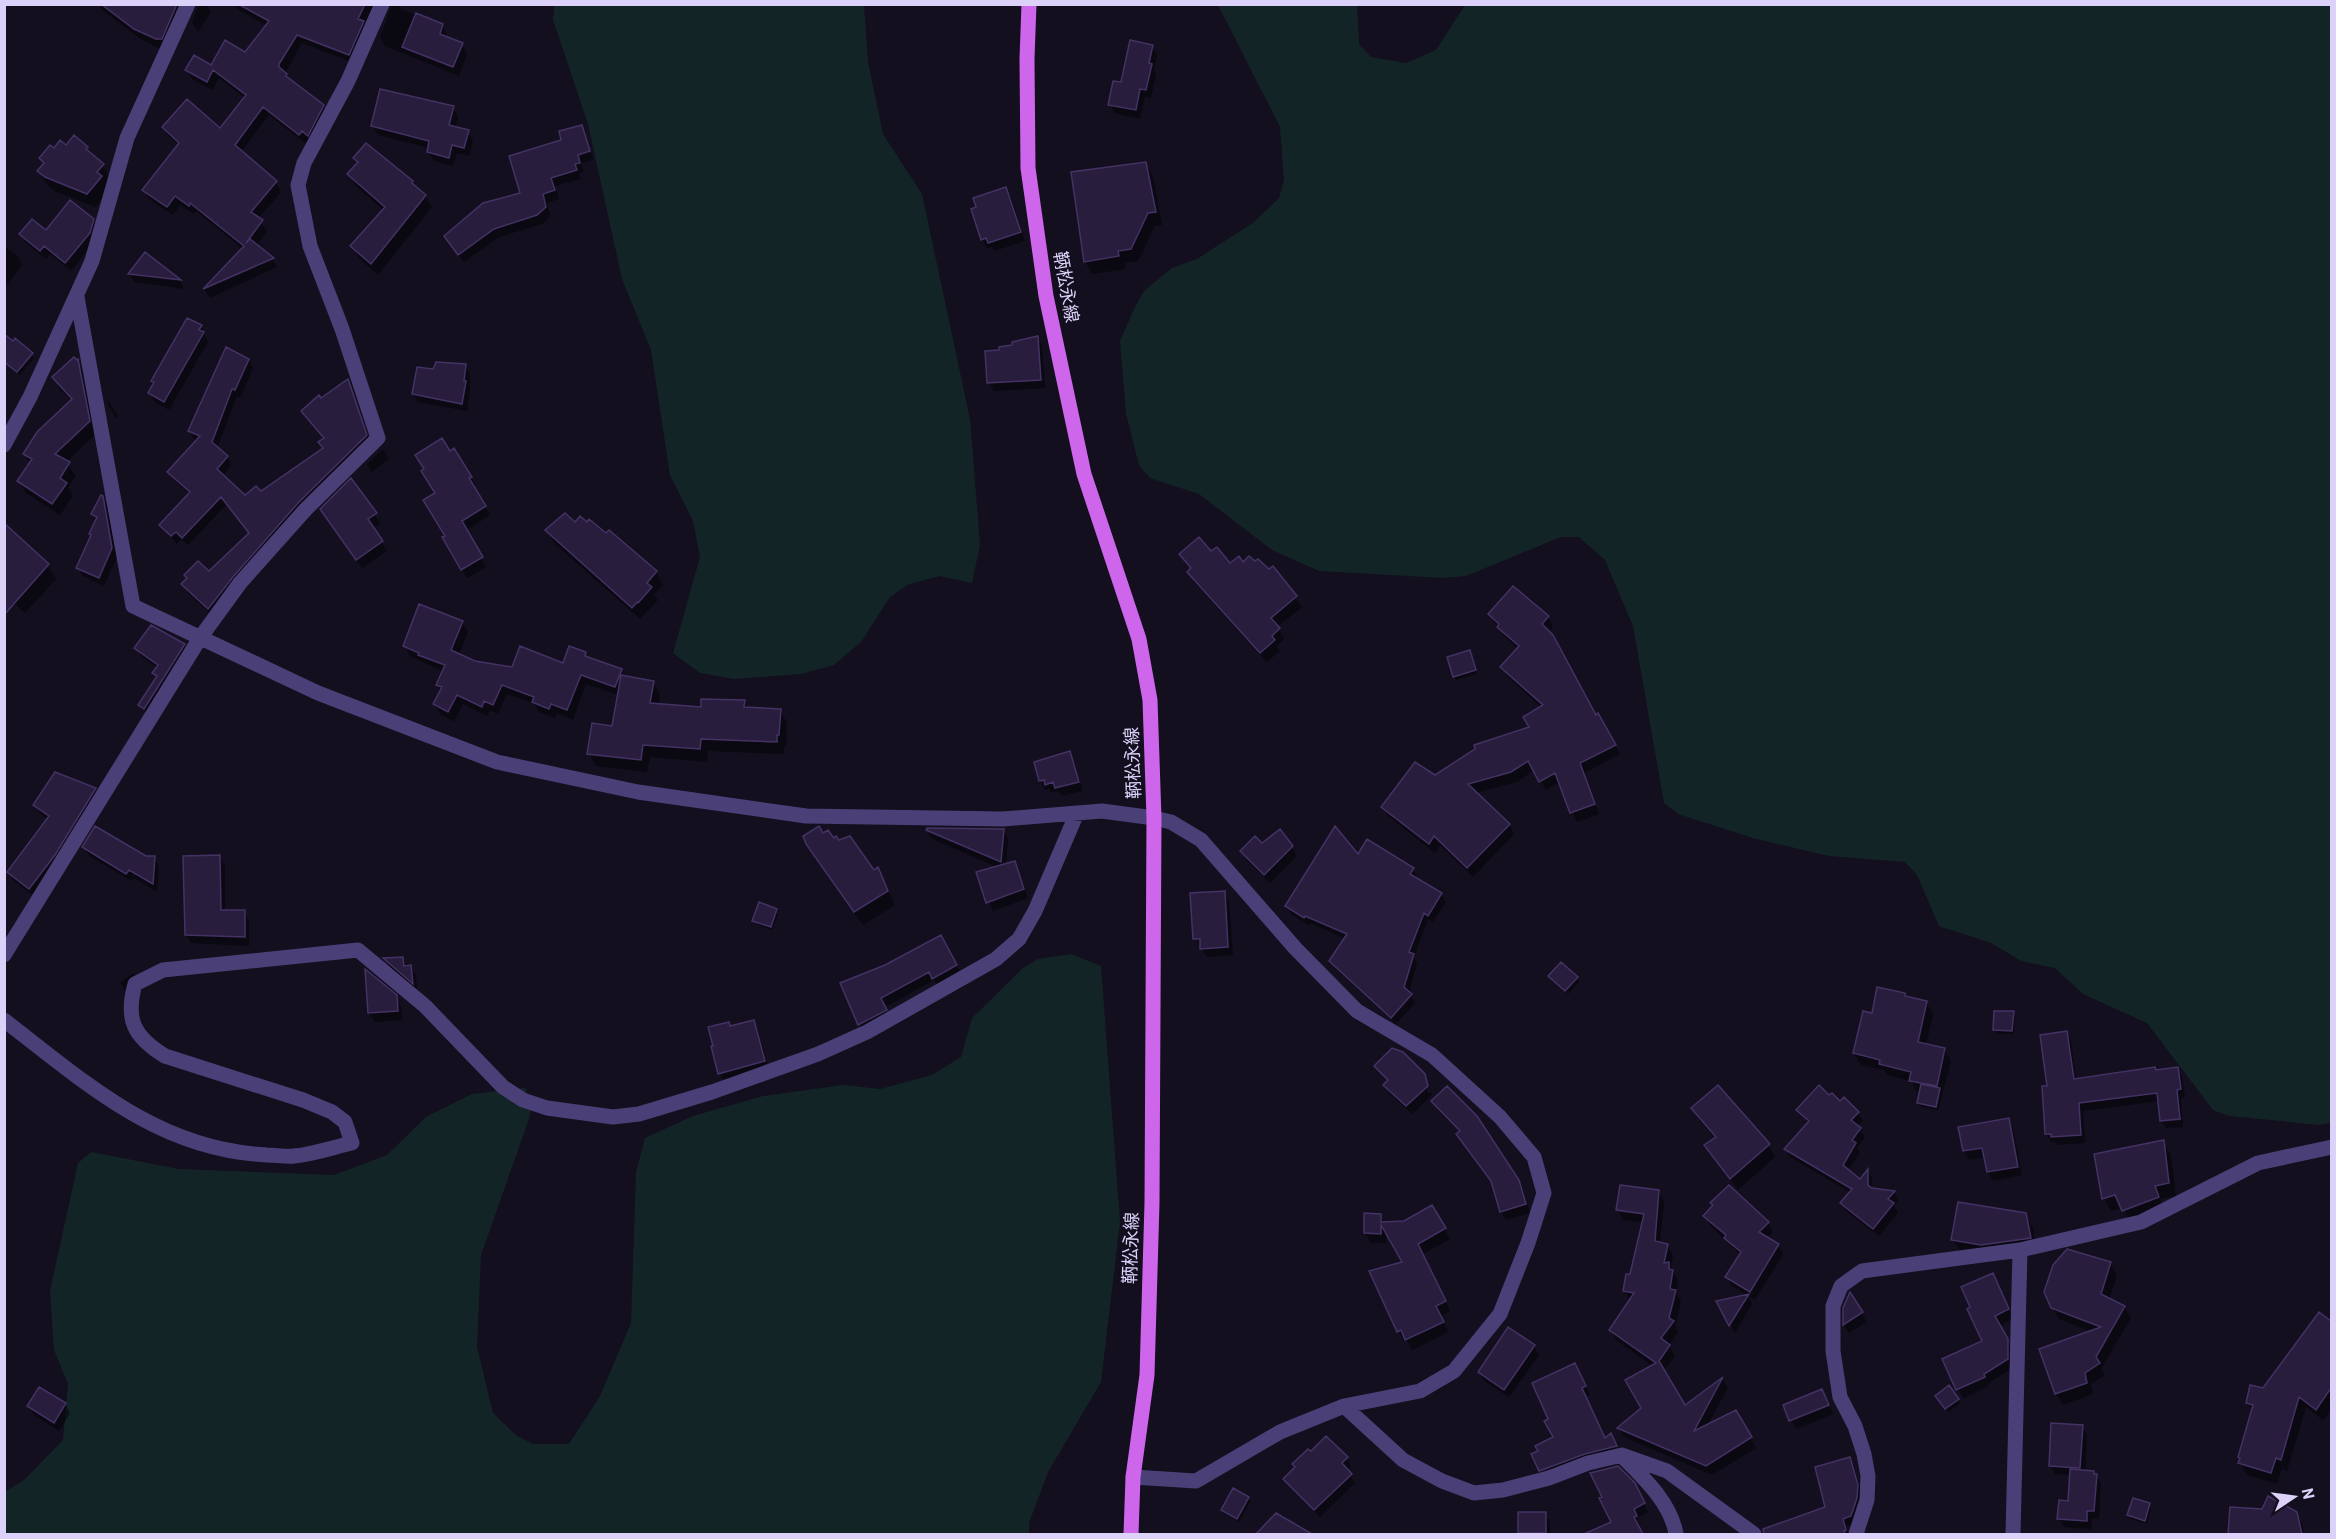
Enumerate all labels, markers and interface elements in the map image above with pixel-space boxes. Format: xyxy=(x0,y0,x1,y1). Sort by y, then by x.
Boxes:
street label: 鞆松永線 xyxy=(1050,249,1084,324)
street label: 鞆松永線 xyxy=(1120,727,1144,799)
street label: 鞆松永線 xyxy=(1118,1212,1142,1284)
north arrow xyxy=(2264,1467,2324,1527)
text: N xyxy=(2299,1486,2320,1501)

